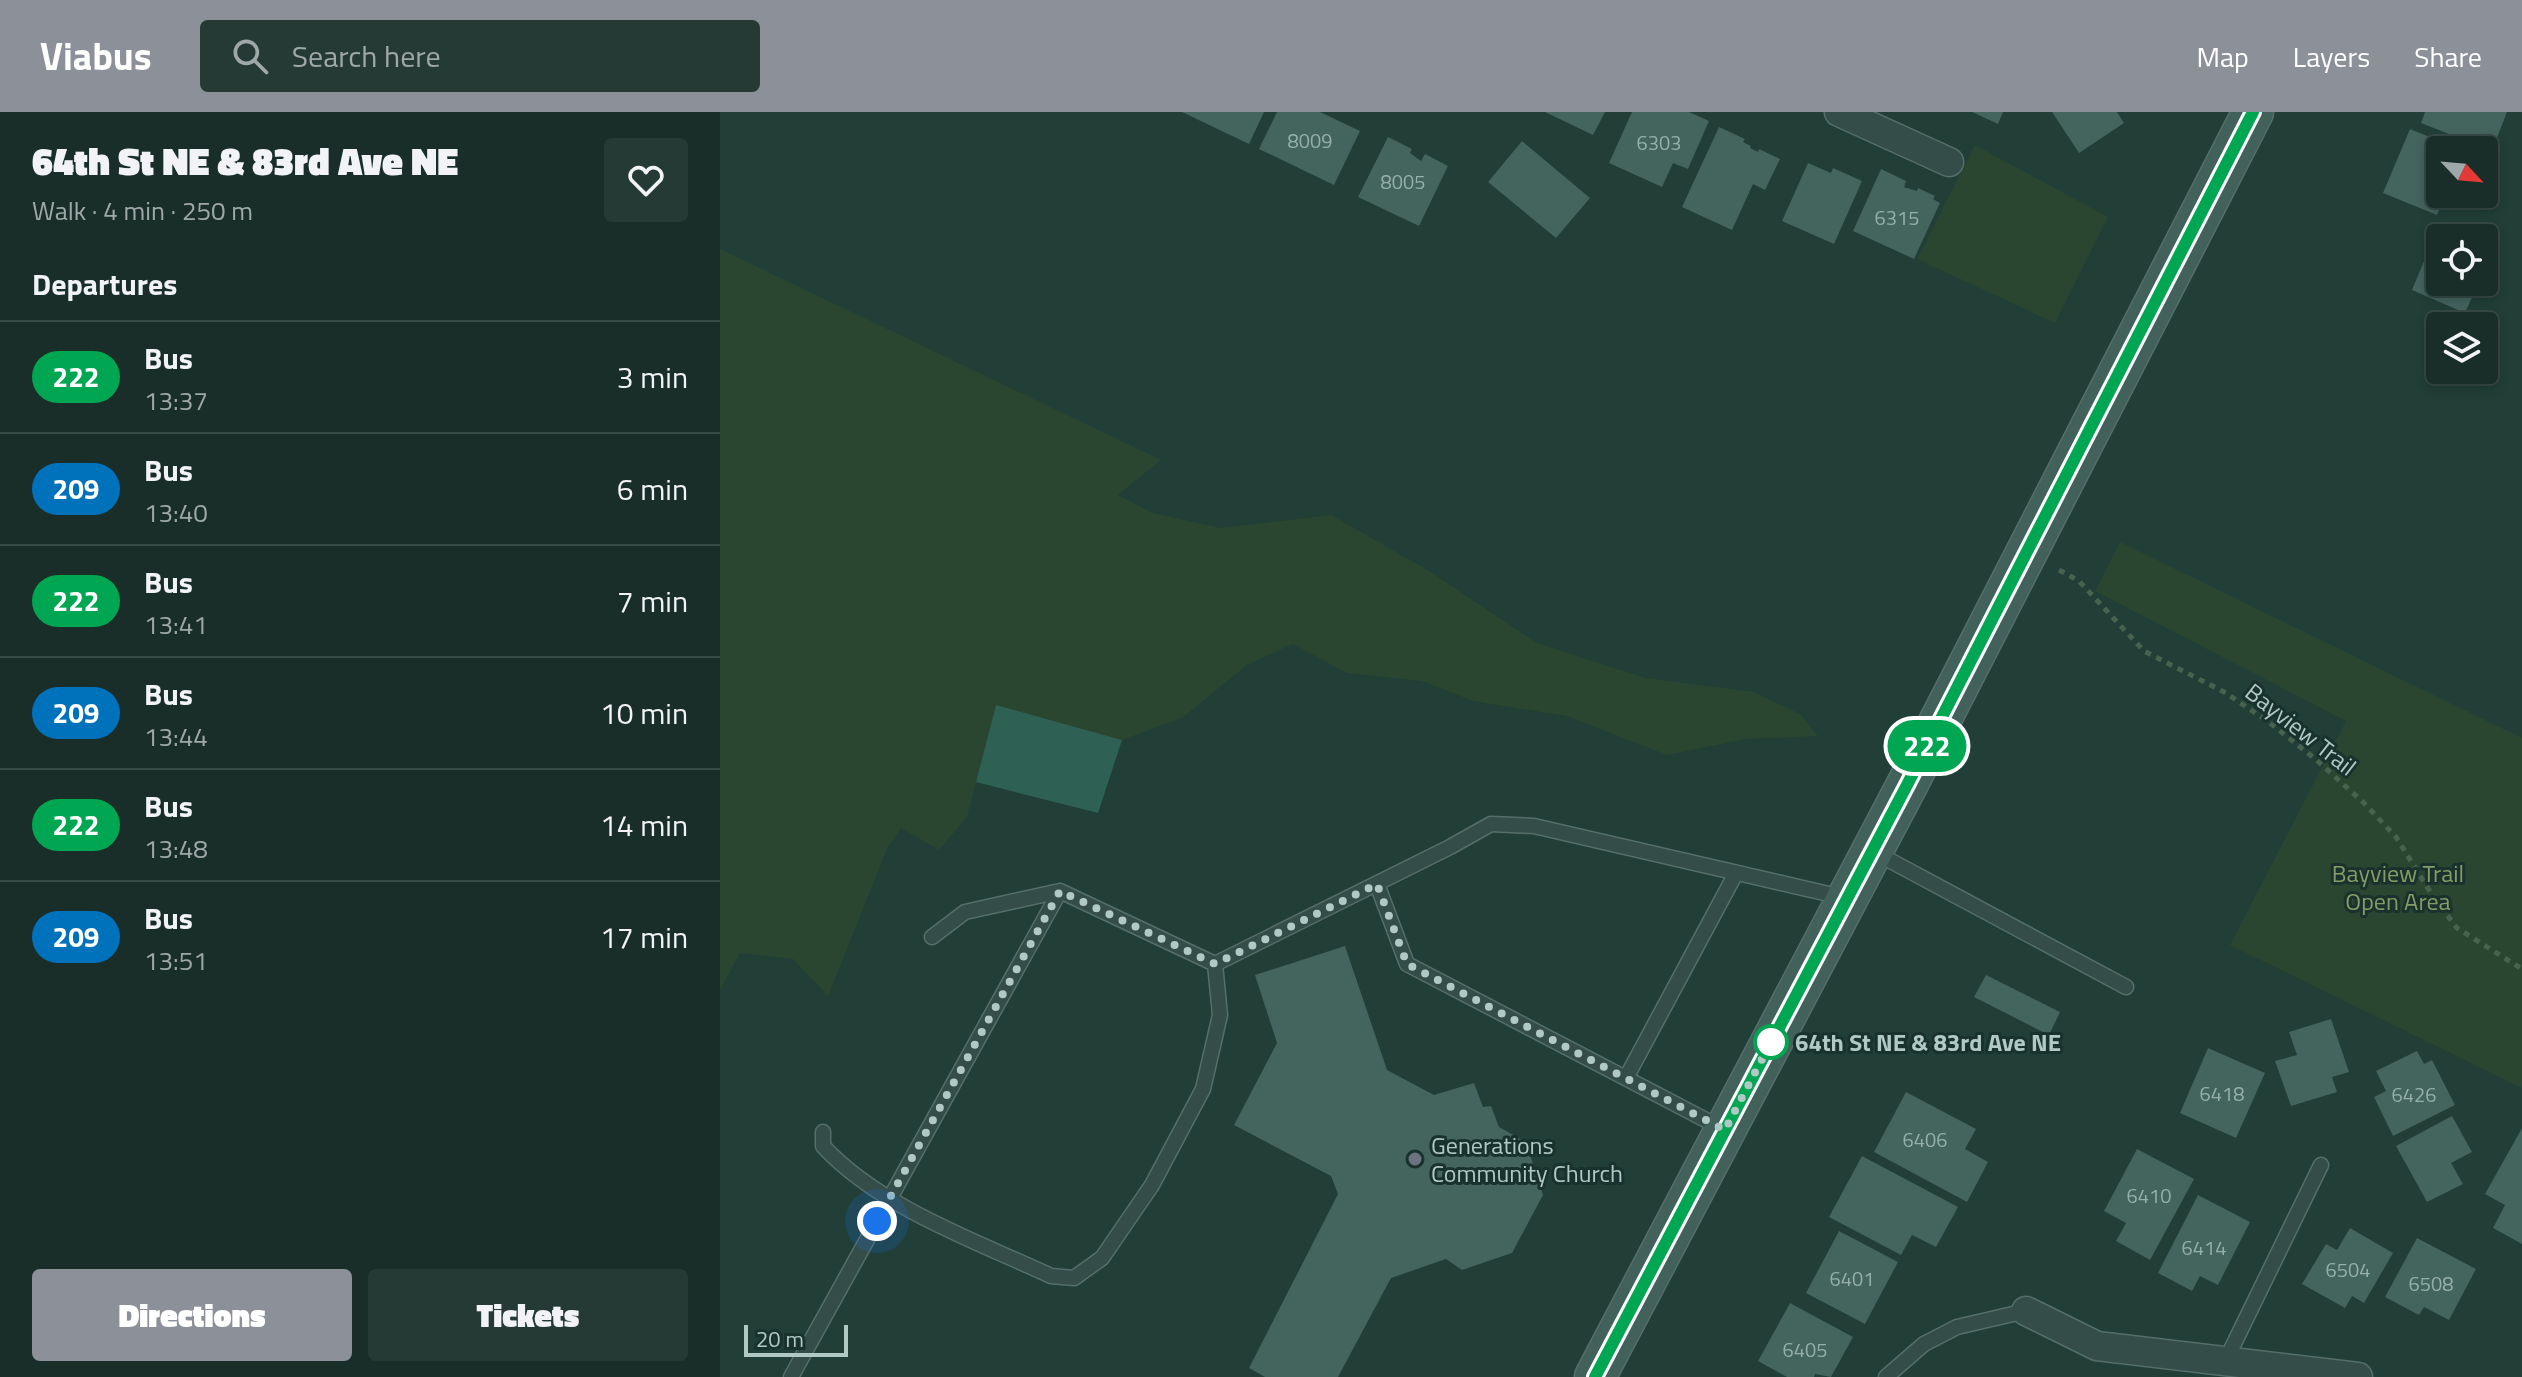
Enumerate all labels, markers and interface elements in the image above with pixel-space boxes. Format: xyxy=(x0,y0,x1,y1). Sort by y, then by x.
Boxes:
search box xyxy=(200,20,760,92)
text: Viabus xyxy=(40,27,152,85)
text: Search here xyxy=(292,33,441,79)
icon: search xyxy=(228,34,272,78)
text: Map xyxy=(2196,35,2249,78)
text: Layers xyxy=(2293,35,2370,78)
text: Share xyxy=(2414,35,2482,78)
house number: 8009 xyxy=(1288,125,1332,156)
house number: 6303 xyxy=(1637,127,1681,158)
text: 64th St NE & 83rd Ave NE xyxy=(32,132,458,190)
north arrow xyxy=(2426,136,2498,208)
map controls xyxy=(2426,136,2498,384)
button: heart xyxy=(604,138,688,222)
house number: 8005 xyxy=(1381,166,1425,197)
text: Walk · 4 min · 250 m xyxy=(32,191,253,230)
house number: 6315 xyxy=(1875,202,1919,233)
button: locate xyxy=(2426,224,2498,296)
text: Departures xyxy=(32,261,177,307)
button: layers xyxy=(2426,312,2498,384)
text: Bus xyxy=(144,335,193,381)
text: 3 min xyxy=(617,354,688,400)
text: 222 xyxy=(52,355,100,398)
text: 13:37 xyxy=(144,381,208,420)
text: Bus xyxy=(144,447,193,493)
text: 6 min xyxy=(617,466,688,512)
text: 209 xyxy=(52,467,100,510)
text: 13:40 xyxy=(144,493,208,532)
text: Bus xyxy=(144,559,193,605)
text: 7 min xyxy=(617,578,688,624)
text: 222 xyxy=(52,579,100,622)
text: 13:41 xyxy=(144,605,208,644)
text: Bus xyxy=(144,671,193,717)
street label: Bayview Trail xyxy=(2238,674,2364,784)
text: 10 min xyxy=(600,690,688,736)
text: 209 xyxy=(52,691,100,734)
text: 13:44 xyxy=(144,717,208,756)
line badge: 222 xyxy=(1881,720,1973,772)
text: 222 xyxy=(1903,724,1951,767)
text: Bus xyxy=(144,783,193,829)
text: 14 min xyxy=(600,802,688,848)
text: 222 xyxy=(52,803,100,846)
text: 13:48 xyxy=(144,829,208,868)
park label: Bayview Trail Open Area xyxy=(2332,855,2464,919)
text: Bus xyxy=(144,895,193,941)
text: 17 min xyxy=(600,914,688,960)
text: 209 xyxy=(52,915,100,958)
text: 13:51 xyxy=(144,941,208,980)
place label: 64th St NE & 83rd Ave NE xyxy=(1795,1024,2061,1060)
marker: 64th St NE & 83rd Ave NE xyxy=(1754,1025,1788,1059)
house number: 6418 xyxy=(2200,1078,2244,1109)
house number: 6426 xyxy=(2392,1079,2436,1110)
house number: 6406 xyxy=(1903,1124,1947,1155)
place label: Generations Community Church xyxy=(1431,1127,1623,1191)
marker: Generations Community Church xyxy=(1406,1150,1424,1168)
house number: 6410 xyxy=(2127,1180,2171,1211)
your location xyxy=(857,1201,897,1241)
house number: 6414 xyxy=(2182,1232,2226,1263)
house number: 6504 xyxy=(2326,1254,2370,1285)
house number: 6401 xyxy=(1830,1263,1874,1294)
house number: 6508 xyxy=(2409,1268,2453,1299)
button: Directions xyxy=(32,1269,352,1361)
button: Tickets xyxy=(368,1269,688,1361)
scale bar xyxy=(744,1321,848,1357)
text: 20 m xyxy=(756,1322,804,1356)
house number: 6405 xyxy=(1783,1334,1827,1365)

